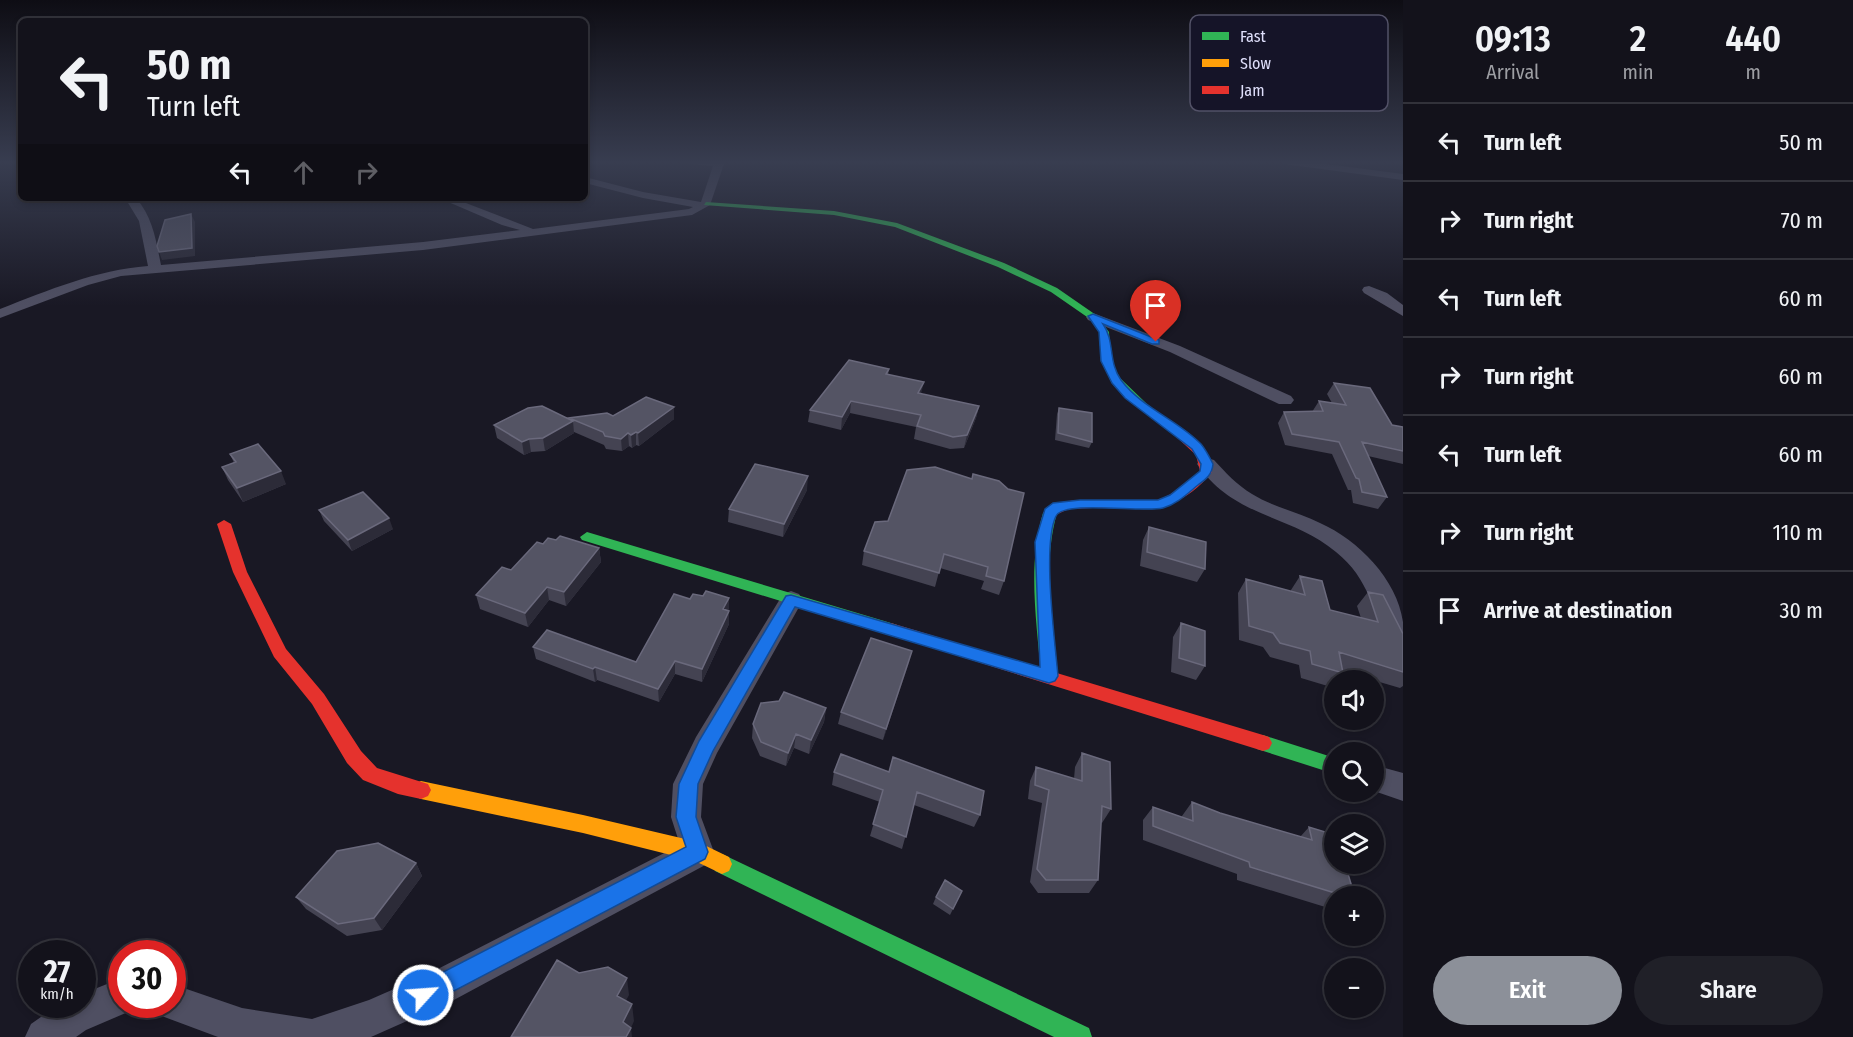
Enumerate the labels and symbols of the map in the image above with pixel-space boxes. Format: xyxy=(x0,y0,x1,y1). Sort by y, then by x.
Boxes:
legend xyxy=(1190,15,1388,111)
text: Fast xyxy=(1240,27,1267,46)
text: Slow xyxy=(1240,54,1271,73)
text: Jam xyxy=(1240,81,1265,100)
pin xyxy=(1130,280,1181,342)
speed limit sign: 30 xyxy=(108,940,186,1018)
position arrow xyxy=(391,963,455,1027)

